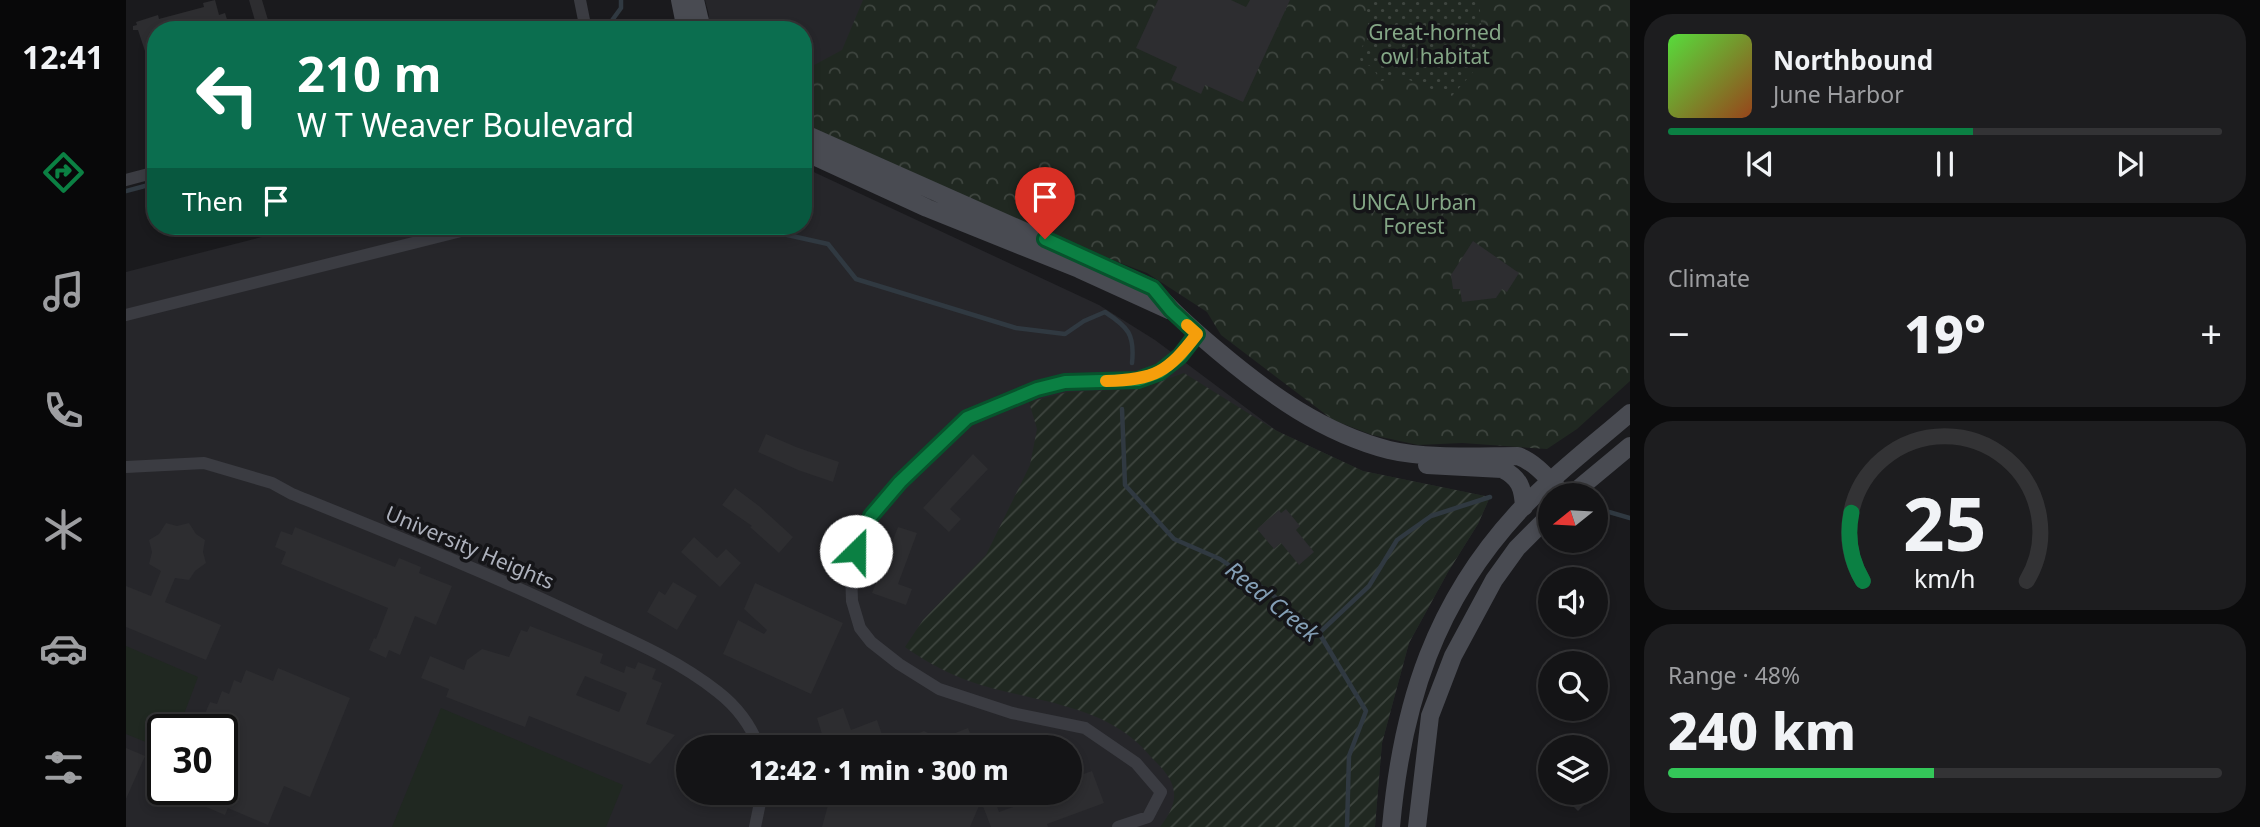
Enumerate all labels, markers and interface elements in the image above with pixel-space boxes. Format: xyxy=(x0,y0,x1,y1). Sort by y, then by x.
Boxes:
park label: Great-horned owl habitat xyxy=(1368,18,1502,70)
text: 12:41 xyxy=(22,35,104,78)
text: 210 m xyxy=(297,40,442,106)
text: Northbound xyxy=(1773,42,1933,78)
icon: left xyxy=(182,49,273,140)
text: June Harbor xyxy=(1773,78,1904,110)
text: W T Weaver Boulevard xyxy=(297,103,634,146)
icon: previous xyxy=(1741,145,1779,183)
icon: pause xyxy=(1926,145,1964,183)
icon: next xyxy=(2111,145,2149,183)
icon: directions xyxy=(39,148,88,197)
pin xyxy=(1015,167,1075,239)
icon: arrive xyxy=(1026,178,1064,216)
icon: arrive xyxy=(257,182,295,220)
text: Then xyxy=(182,183,243,219)
park label: UNCA Urban Forest xyxy=(1351,188,1477,240)
text: Climate xyxy=(1668,262,1750,294)
icon: music xyxy=(39,267,88,316)
text: 19° xyxy=(1904,297,1986,368)
text: − xyxy=(1668,307,1690,359)
text: + xyxy=(2200,307,2222,359)
icon: phone xyxy=(39,386,88,435)
text: 25 xyxy=(1903,474,1987,573)
north arrow xyxy=(1538,483,1608,553)
map controls xyxy=(1538,483,1608,805)
street label: University Heights xyxy=(381,499,559,595)
icon: climate xyxy=(39,505,88,554)
position arrow xyxy=(819,514,893,588)
water label: Reed Creek xyxy=(1219,553,1328,650)
text: km/h xyxy=(1914,561,1976,595)
button: sound xyxy=(1538,567,1608,637)
icon: car xyxy=(39,624,88,673)
button: search xyxy=(1538,651,1608,721)
text: Range · 48% xyxy=(1668,659,1800,691)
text: 240 km xyxy=(1668,694,1856,765)
speed limit sign: 30 xyxy=(147,714,238,805)
button: layers xyxy=(1538,735,1608,805)
icon: filters xyxy=(39,743,88,792)
text: 12:42 · 1 min · 300 m xyxy=(749,752,1009,788)

